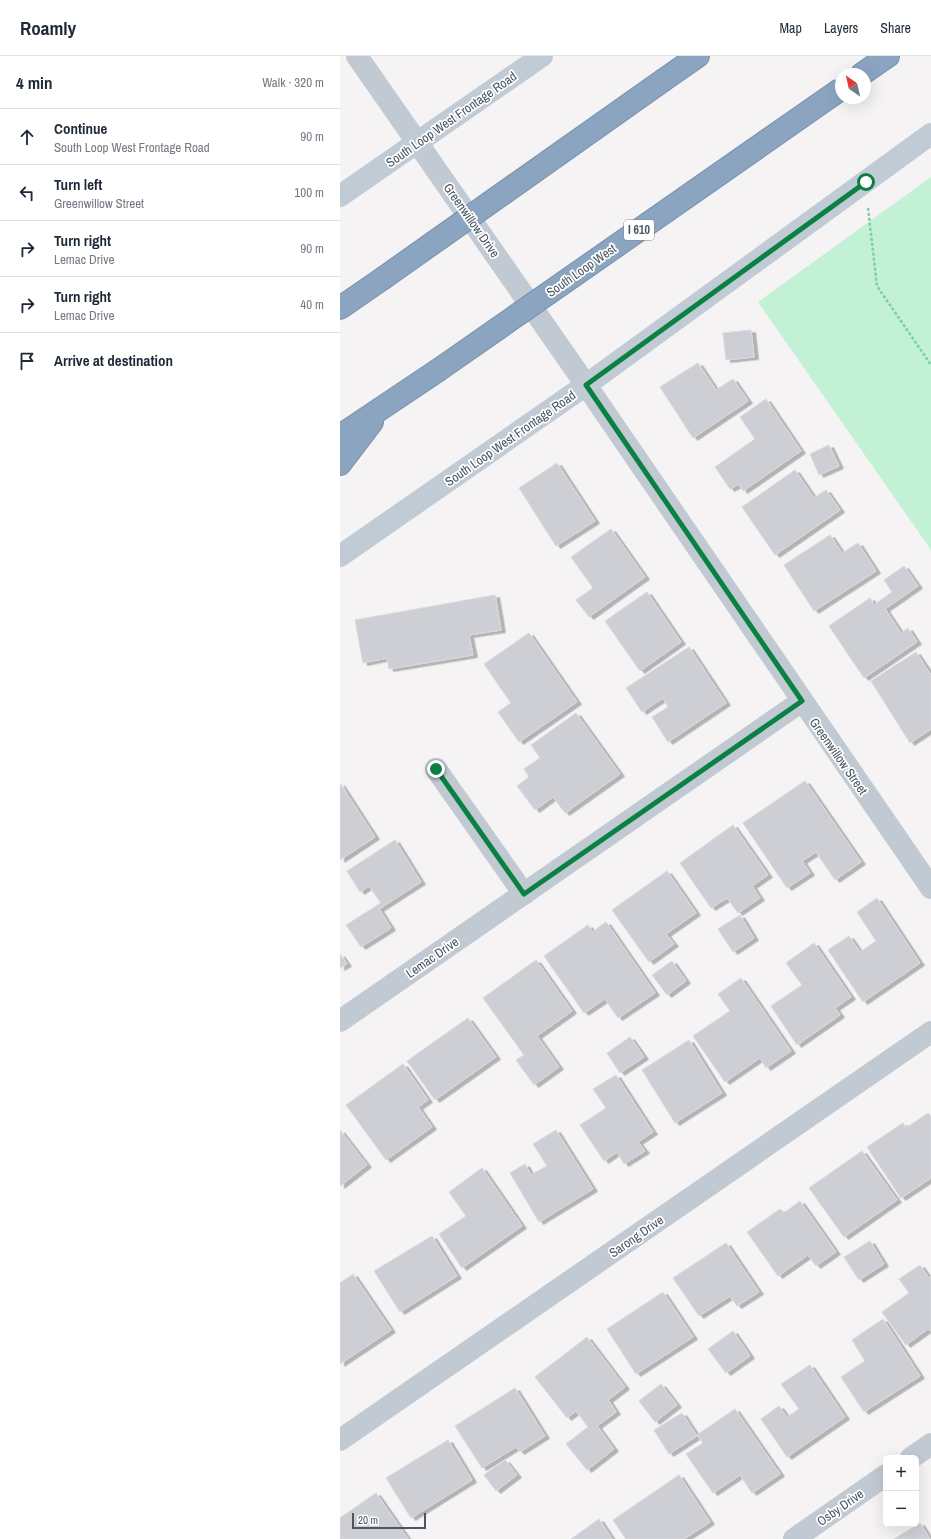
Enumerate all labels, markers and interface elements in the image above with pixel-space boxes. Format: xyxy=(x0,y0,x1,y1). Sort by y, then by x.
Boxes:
text: Roamly xyxy=(20,15,76,41)
text: Map xyxy=(780,19,802,37)
text: Layers xyxy=(824,19,858,37)
text: Share xyxy=(880,19,911,37)
street label: South Loop West Frontage Road xyxy=(383,68,520,171)
north arrow xyxy=(835,68,871,104)
text: 4 min xyxy=(16,71,52,94)
text: Walk · 320 m xyxy=(262,74,324,91)
text: Continue xyxy=(54,118,107,139)
icon: ahead xyxy=(16,126,38,148)
text: 90 m xyxy=(300,128,324,145)
text: South Loop West Frontage Road xyxy=(54,139,210,156)
route start xyxy=(857,173,875,191)
text: Turn left xyxy=(54,174,102,195)
street label: Greenwillow Drive xyxy=(440,180,504,261)
icon: left xyxy=(16,182,38,204)
text: 100 m xyxy=(294,184,324,201)
text: Greenwillow Street xyxy=(54,195,144,212)
road number: I 610 xyxy=(624,220,654,240)
text: Turn right xyxy=(54,230,111,251)
icon: right xyxy=(16,238,38,260)
text: 90 m xyxy=(300,240,324,257)
street label: South Loop West xyxy=(543,240,620,301)
text: Lemac Drive xyxy=(54,251,114,268)
text: Turn right xyxy=(54,286,111,307)
icon: right xyxy=(16,294,38,316)
text: 40 m xyxy=(300,296,324,313)
text: Lemac Drive xyxy=(54,307,114,324)
icon: arrive xyxy=(16,350,38,372)
text: Arrive at destination xyxy=(54,350,173,371)
street label: South Loop West Frontage Road xyxy=(442,387,579,490)
street label: Greenwillow Street xyxy=(806,715,871,798)
route end xyxy=(427,760,445,778)
street label: Lemac Drive xyxy=(403,933,462,982)
street label: Sarong Drive xyxy=(606,1211,667,1261)
map controls xyxy=(883,1455,919,1527)
button: + xyxy=(883,1455,919,1491)
street label: Osby Drive xyxy=(814,1485,867,1530)
button: − xyxy=(883,1491,919,1527)
scale bar xyxy=(352,1511,426,1530)
text: 20 m xyxy=(358,1513,378,1527)

